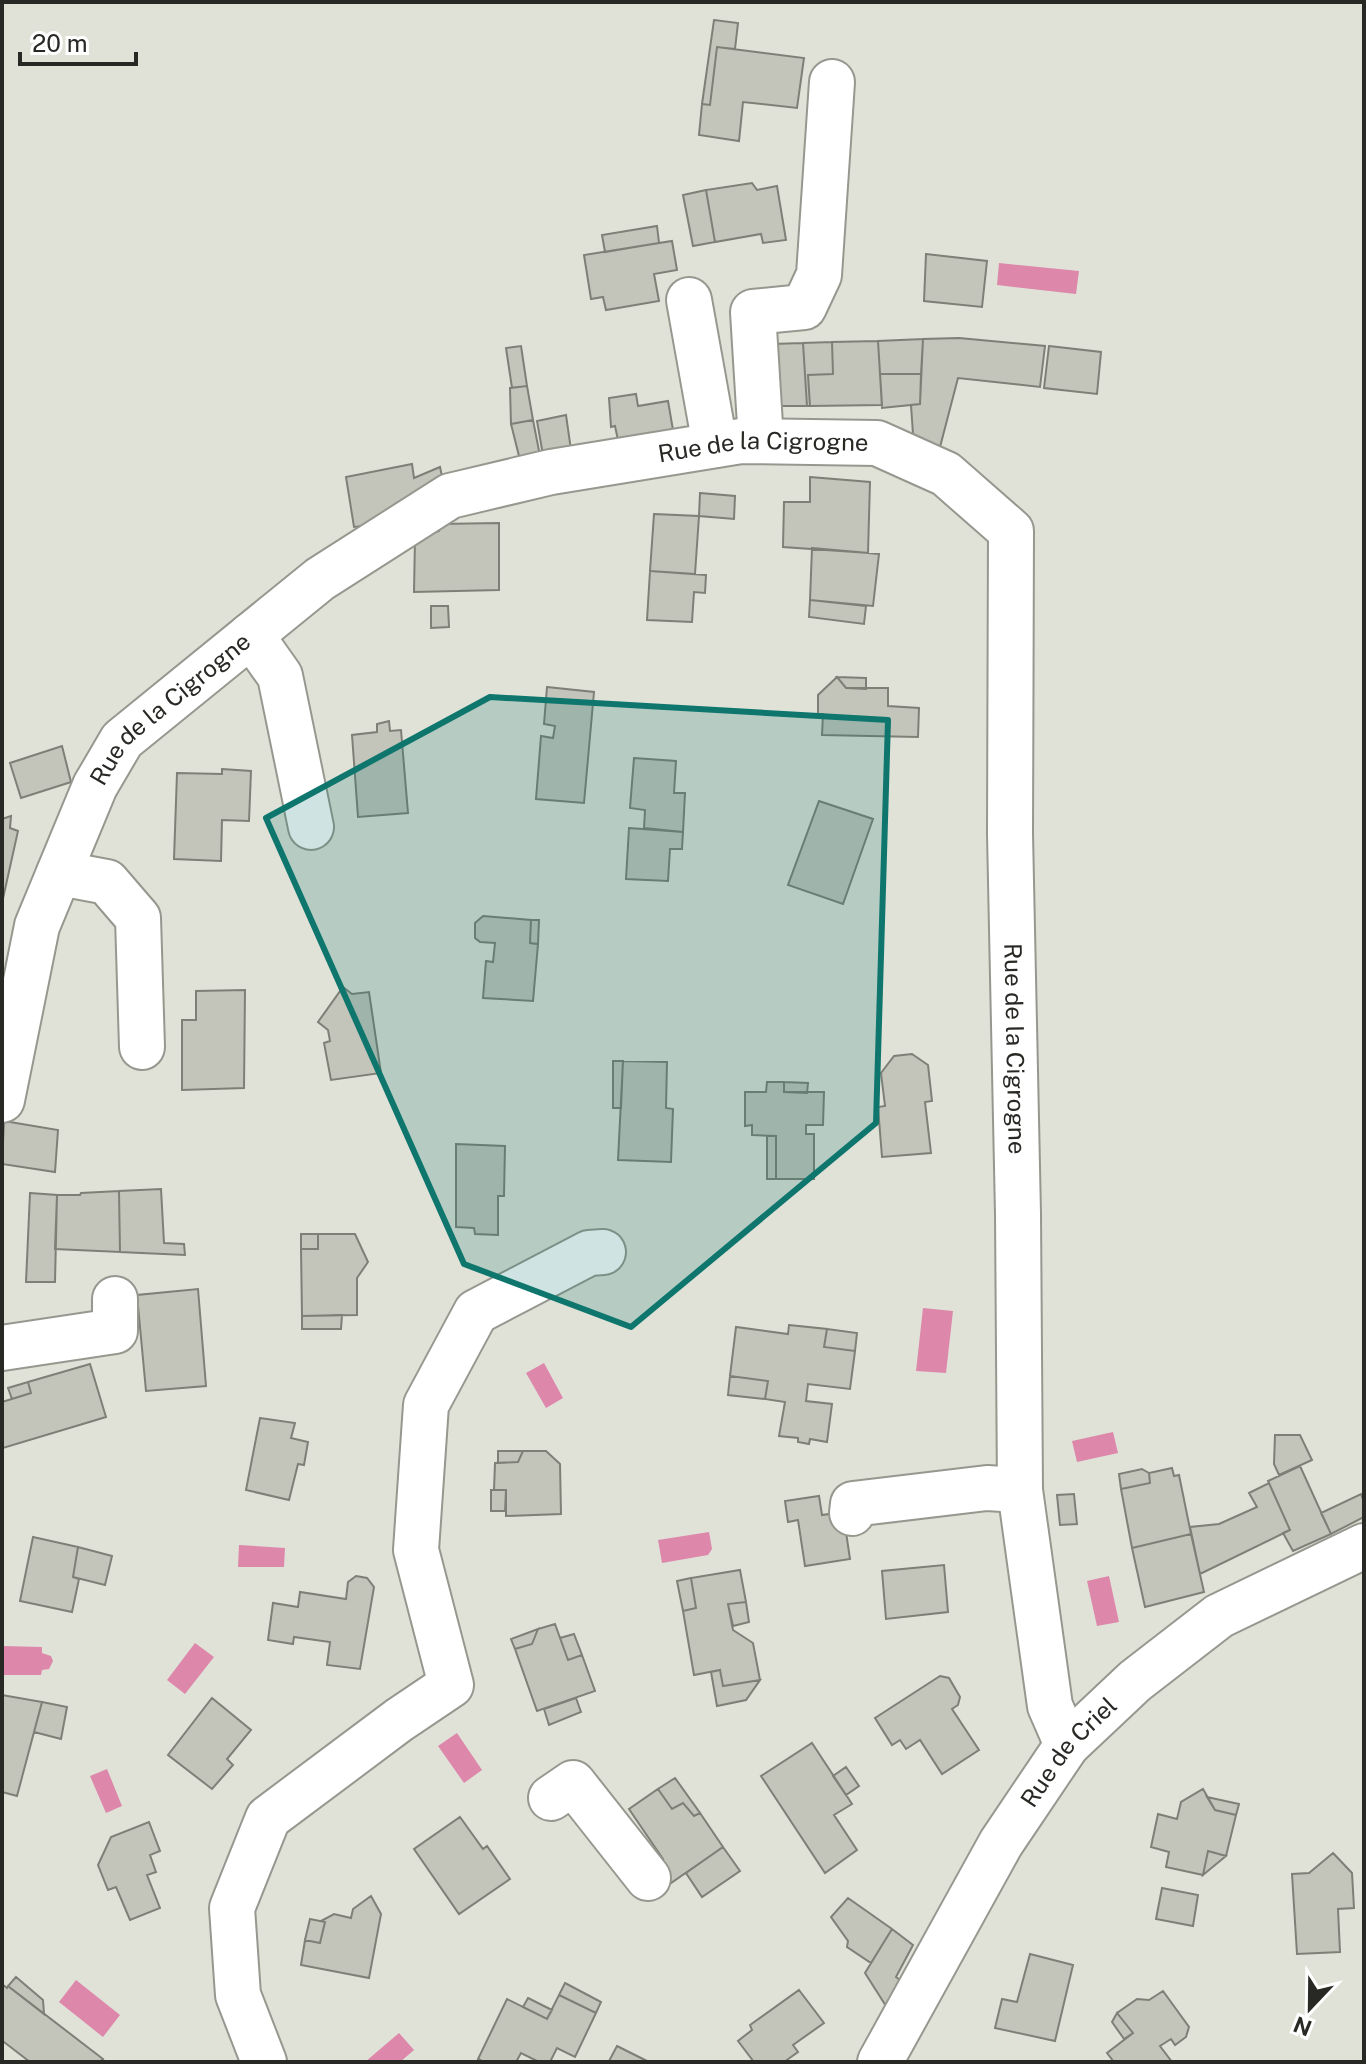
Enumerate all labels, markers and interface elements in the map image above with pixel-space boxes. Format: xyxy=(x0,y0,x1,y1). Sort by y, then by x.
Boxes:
scale bar xyxy=(20,16,136,66)
text: 20 m xyxy=(32,29,88,57)
street label: Rue de la Cigrogne xyxy=(656,426,869,467)
street label: Rue de la Cigrogne xyxy=(84,627,255,790)
street label: Rue de la Cigrogne xyxy=(999,943,1032,1155)
street label: Rue de Criel xyxy=(1014,1691,1122,1812)
north arrow xyxy=(1270,1968,1350,2048)
text: N xyxy=(1290,2011,1315,2042)

